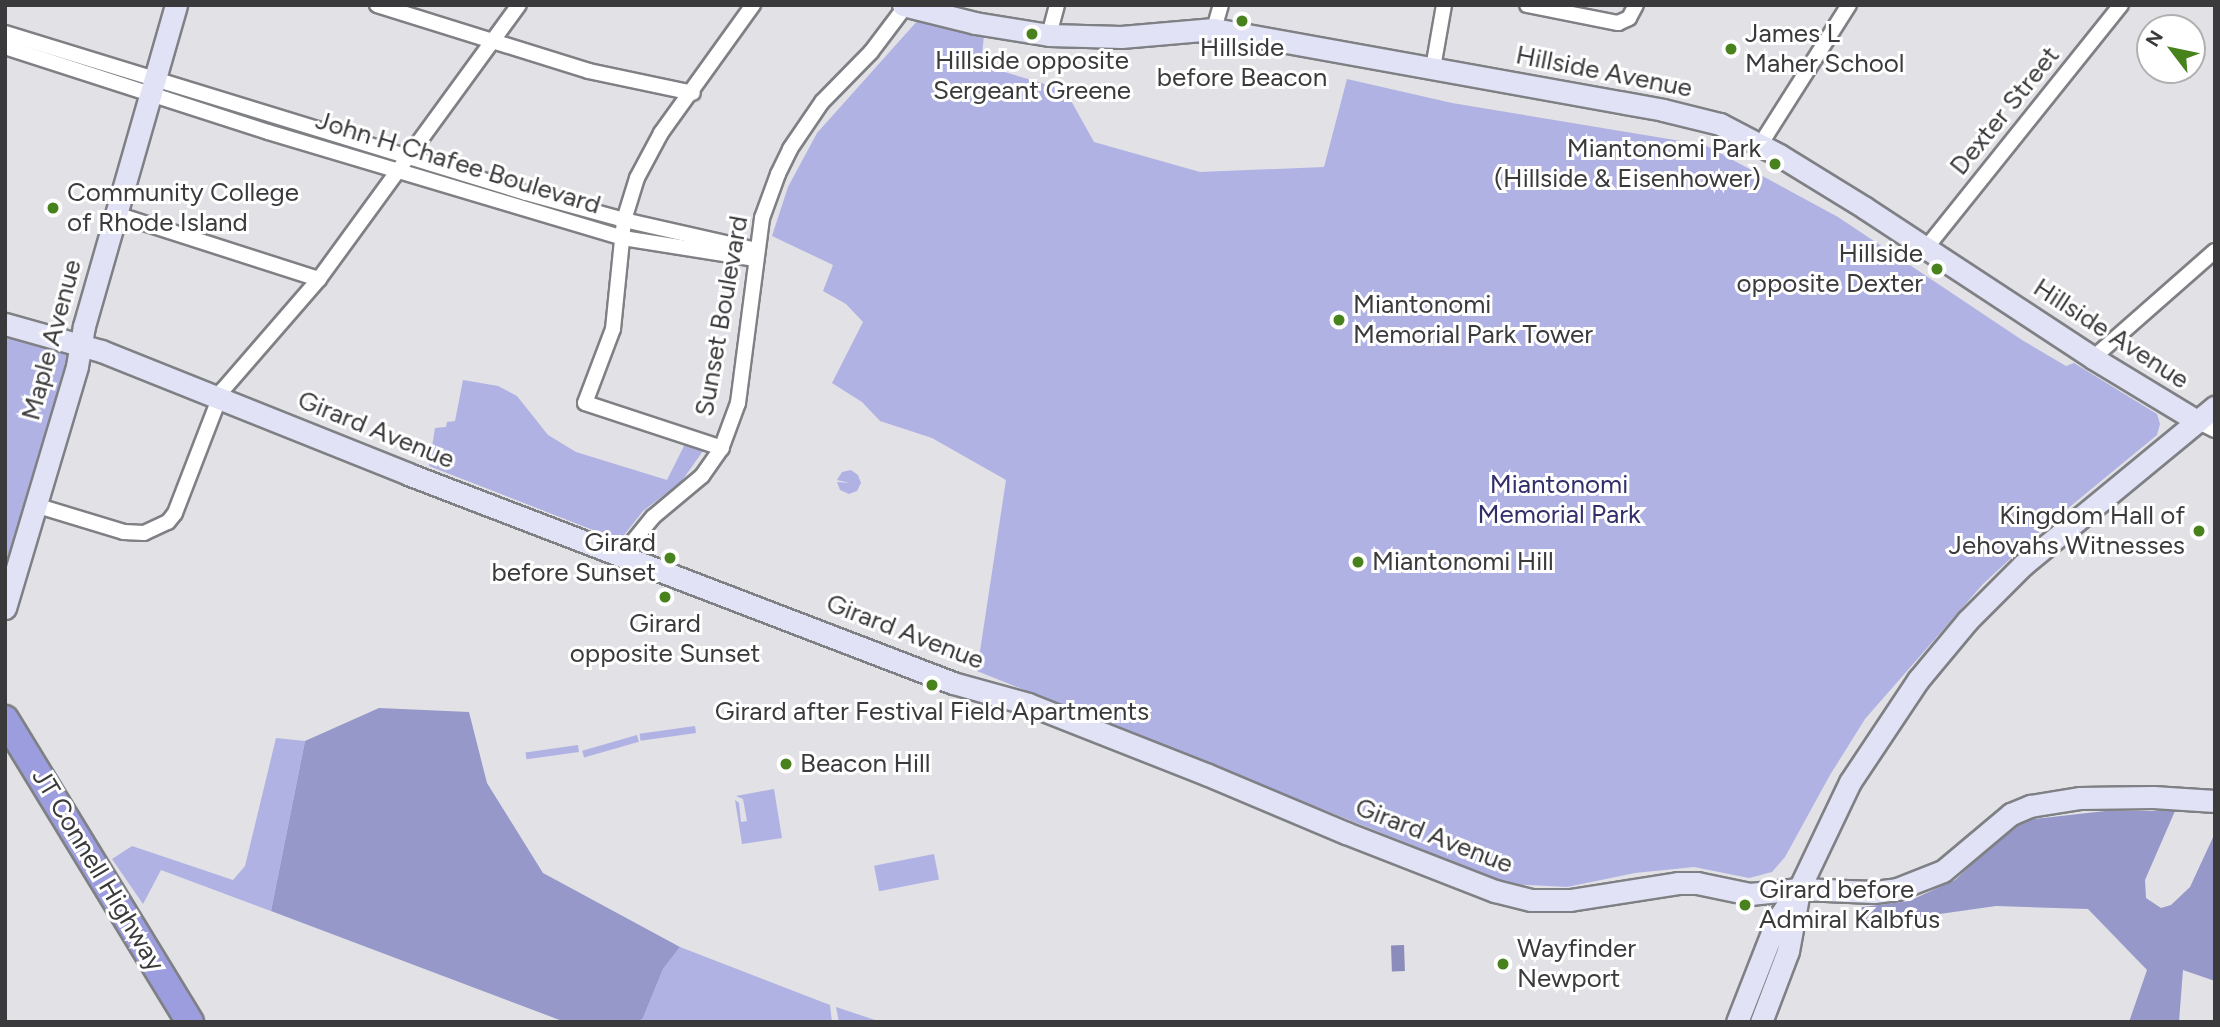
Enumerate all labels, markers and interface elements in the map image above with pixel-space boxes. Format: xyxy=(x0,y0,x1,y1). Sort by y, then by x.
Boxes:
marker: Hillside before Beacon xyxy=(1234,13,1250,29)
north arrow xyxy=(2136,14,2206,84)
place label: James L Maher School xyxy=(1745,18,1905,80)
marker: Hillside opposite Sergeant Greene xyxy=(1024,26,1040,42)
text: N xyxy=(2141,26,2168,51)
place label: Hillside before Beacon xyxy=(1157,32,1327,94)
street label: Hillside Avenue xyxy=(1513,40,1695,104)
street label: Dexter Street xyxy=(1944,40,2066,182)
marker: James L Maher School xyxy=(1723,41,1739,57)
place label: Hillside opposite Sergeant Greene xyxy=(933,45,1131,106)
street label: John H Chafee Boulevard xyxy=(312,105,604,221)
place label: Miantonomi Park (Hillside & Eisenhower) xyxy=(1494,133,1761,194)
marker: Miantonomi Park (Hillside & Eisenhower) xyxy=(1767,156,1783,172)
place label: Community College of Rhode Island xyxy=(67,177,299,238)
marker: Community College of Rhode Island xyxy=(45,200,61,216)
street label: Sunset Boulevard xyxy=(689,213,755,419)
place label: Hillside opposite Dexter xyxy=(1737,238,1923,300)
street label: Maple Avenue xyxy=(16,256,88,424)
marker: Hillside opposite Dexter xyxy=(1929,261,1945,277)
street label: Hillside Avenue xyxy=(2027,272,2195,396)
place label: Miantonomi Memorial Park Tower xyxy=(1353,289,1593,350)
marker: Miantonomi Memorial Park Tower xyxy=(1331,312,1347,328)
street label: Girard Avenue xyxy=(293,384,459,476)
park label: Miantonomi Memorial Park xyxy=(1477,469,1641,530)
place label: Kingdom Hall of Jehovahs Witnesses xyxy=(1949,500,2185,562)
marker: Kingdom Hall of Jehovahs Witnesses xyxy=(2191,523,2207,539)
place label: Girard before Sunset xyxy=(491,527,656,588)
place label: Miantonomi Hill xyxy=(1372,546,1554,578)
marker: Girard before Sunset xyxy=(662,550,678,566)
marker: Miantonomi Hill xyxy=(1350,554,1366,570)
street label: Girard Avenue xyxy=(822,588,988,676)
marker: Girard opposite Sunset xyxy=(657,589,673,605)
place label: Girard opposite Sunset xyxy=(570,608,760,670)
marker: Girard after Festival Field Apartments xyxy=(924,677,940,693)
place label: Girard after Festival Field Apartments xyxy=(715,696,1149,728)
place label: Beacon Hill xyxy=(800,748,930,780)
marker: Beacon Hill xyxy=(778,756,794,772)
street label: JT Connell Highway xyxy=(25,763,171,977)
street label: Girard Avenue xyxy=(1351,792,1517,880)
place label: Girard before Admiral Kalbfus xyxy=(1759,874,1940,936)
marker: Girard before Admiral Kalbfus xyxy=(1737,897,1753,913)
place label: Wayfinder Newport xyxy=(1517,933,1636,995)
marker: Wayfinder Newport xyxy=(1495,956,1511,972)

